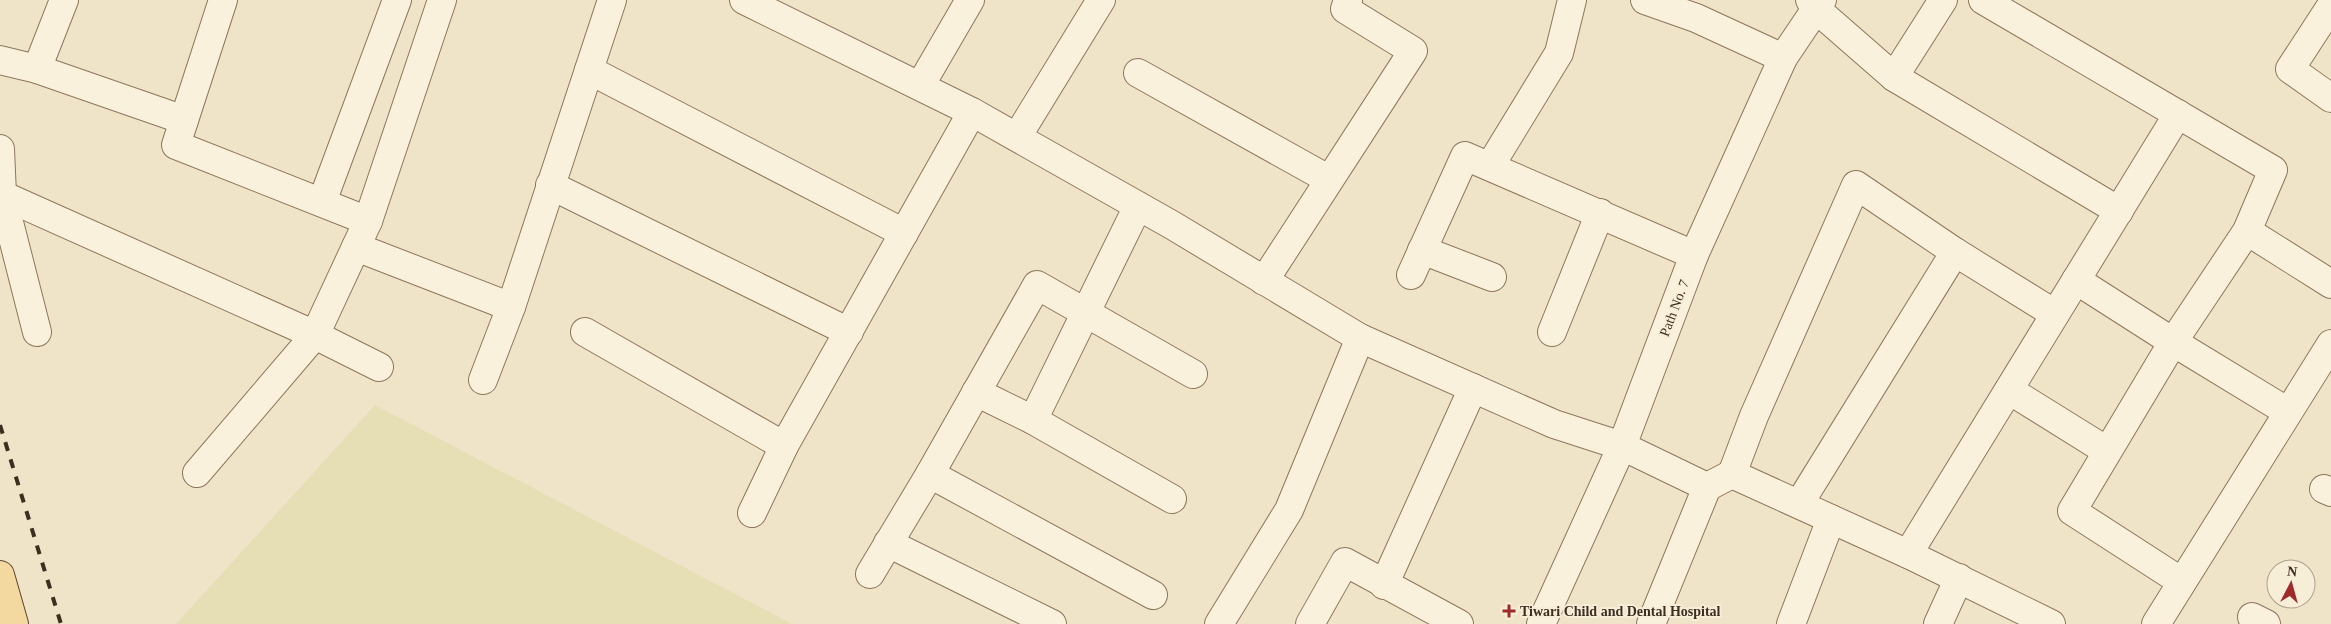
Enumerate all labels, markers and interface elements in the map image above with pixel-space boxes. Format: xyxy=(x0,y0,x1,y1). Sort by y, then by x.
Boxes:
street label: Path No. 7 xyxy=(1657,278,1692,339)
north arrow xyxy=(2266,559,2316,609)
text: N xyxy=(2286,564,2298,580)
marker: Tiwari Child and Dental Hospital xyxy=(1502,604,1516,618)
place label: Tiwari Child and Dental Hospital xyxy=(1520,604,1721,619)

